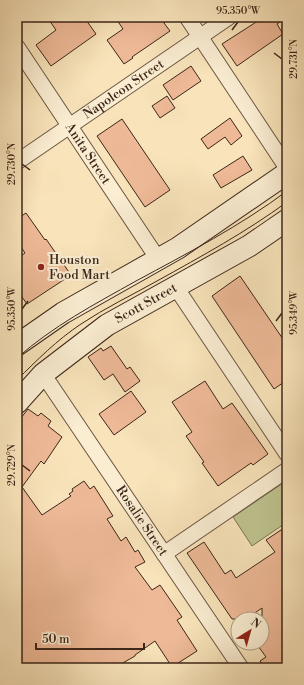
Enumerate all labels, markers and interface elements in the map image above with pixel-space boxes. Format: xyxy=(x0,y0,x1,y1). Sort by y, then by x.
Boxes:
text: 95.350°W xyxy=(216,5,261,17)
text: 29.731°N xyxy=(288,39,300,79)
street label: Napoleon Street xyxy=(80,56,167,122)
street label: Anita Street xyxy=(61,119,114,188)
text: 29.730°N xyxy=(6,142,18,185)
place label: Houston Food Mart xyxy=(49,252,110,283)
marker: Houston Food Mart xyxy=(36,262,46,272)
street label: Scott Street xyxy=(112,280,180,327)
text: 95.350°W xyxy=(6,286,18,331)
text: 95.349°W xyxy=(288,290,300,335)
text: 29.729°N xyxy=(6,444,18,486)
street label: Rosalie Street xyxy=(113,483,171,559)
north arrow xyxy=(230,611,270,651)
text: N xyxy=(248,616,263,632)
scale bar xyxy=(36,625,144,651)
text: 50 m xyxy=(42,632,70,647)

